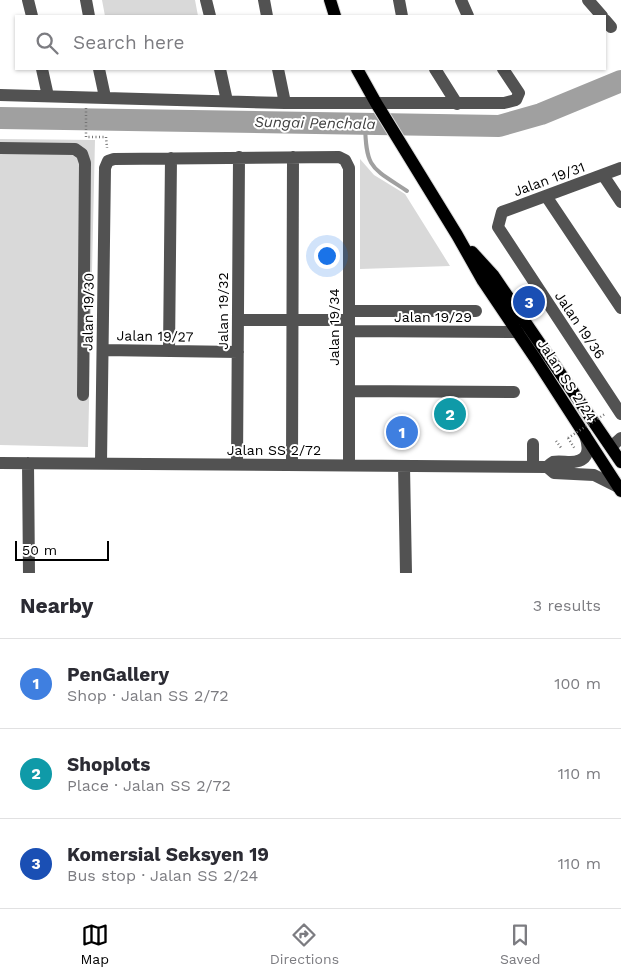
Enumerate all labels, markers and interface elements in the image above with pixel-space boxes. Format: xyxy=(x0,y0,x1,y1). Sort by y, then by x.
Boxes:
search box xyxy=(15,15,606,70)
icon: search xyxy=(33,29,61,57)
text: Search here xyxy=(73,31,184,54)
water label: Sungai Penchala xyxy=(254,113,376,133)
street label: Jalan 19/31 xyxy=(511,159,587,199)
your location xyxy=(314,243,340,269)
street label: Jalan 19/32 xyxy=(215,272,231,350)
street label: Jalan 19/30 xyxy=(79,273,97,351)
pin: 3 xyxy=(513,283,545,321)
street label: Jalan 19/34 xyxy=(326,288,342,366)
street label: Jalan 19/36 xyxy=(552,288,608,362)
street label: Jalan 19/29 xyxy=(394,309,472,325)
street label: Jalan 19/27 xyxy=(116,327,194,345)
street label: Jalan SS 2/24 xyxy=(535,336,599,424)
pin: 2 xyxy=(434,395,466,433)
pin: 1 xyxy=(386,413,418,451)
street label: Jalan SS 2/72 xyxy=(227,442,321,458)
scale bar xyxy=(15,538,109,561)
text: 50 m xyxy=(22,542,57,558)
text: Nearby xyxy=(20,593,93,618)
text: 3 results xyxy=(533,596,601,615)
text: PenGallery xyxy=(67,663,169,686)
text: 1 xyxy=(33,674,39,693)
text: 100 m xyxy=(554,674,601,693)
text: Shop · Jalan SS 2/72 xyxy=(67,686,229,705)
text: Shoplots xyxy=(67,753,150,776)
text: 2 xyxy=(31,764,41,783)
text: 110 m xyxy=(558,764,601,783)
text: Place · Jalan SS 2/72 xyxy=(67,776,231,795)
text: Komersial Seksyen 19 xyxy=(67,843,269,866)
text: 3 xyxy=(31,854,41,873)
text: 110 m xyxy=(558,854,601,873)
text: Bus stop · Jalan SS 2/24 xyxy=(67,866,258,885)
tab: Map xyxy=(80,921,109,967)
tab: Directions xyxy=(270,921,339,967)
tab: Saved xyxy=(500,921,541,967)

